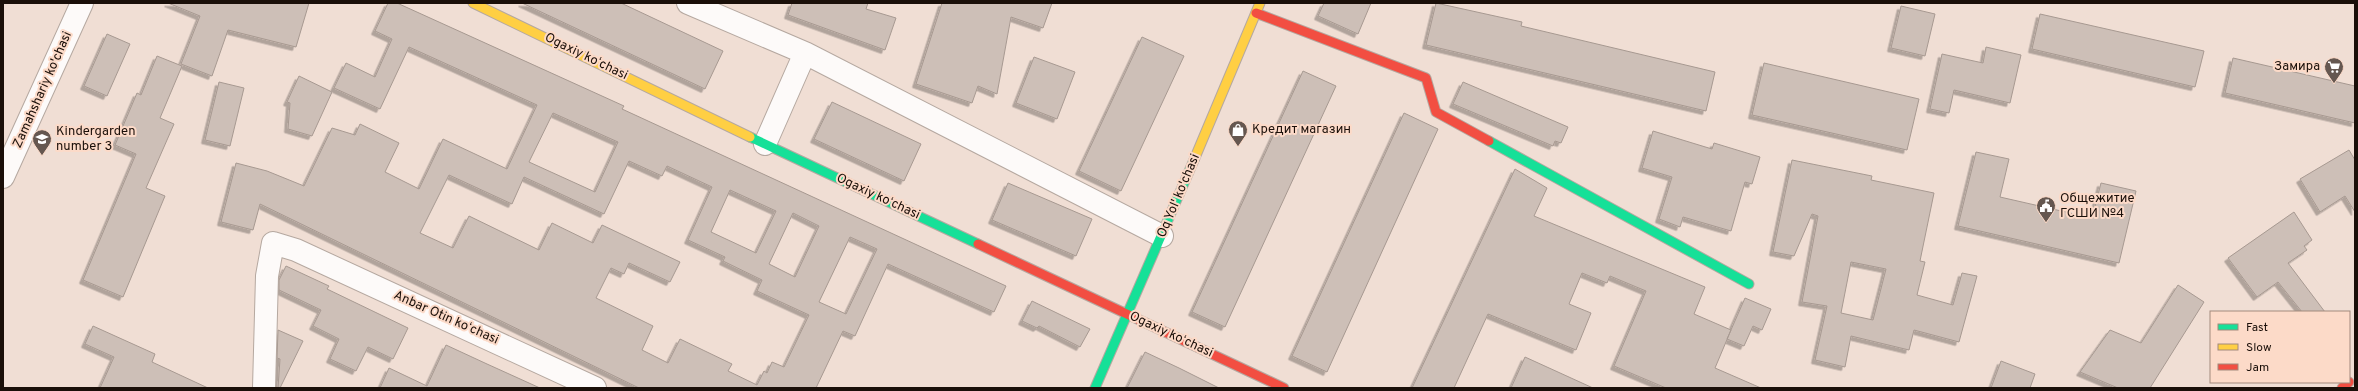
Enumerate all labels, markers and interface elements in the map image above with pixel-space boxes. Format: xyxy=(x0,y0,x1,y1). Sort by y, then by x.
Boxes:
street label: Zamahshariy ko'chasi xyxy=(10,29,76,151)
street label: Ogaxiy koʻchasi xyxy=(542,30,630,84)
supermarket icon: Замира xyxy=(2323,56,2345,84)
place label: Замира xyxy=(2274,59,2320,75)
shop icon: Кредит магазин xyxy=(1227,119,1249,147)
place label: Кредит магазин xyxy=(1252,122,1351,138)
place label: Kindergarden number 3 xyxy=(56,124,135,155)
school or university icon: Kindergarden number 3 xyxy=(31,128,53,156)
street label: Oq Yol' ko'chasi xyxy=(1154,152,1204,240)
street label: Ogaxiy koʻchasi xyxy=(834,171,922,223)
place label: Общежитие ГСШИ №4 xyxy=(2060,191,2134,222)
public building icon: Общежитие ГСШИ №4 xyxy=(2035,195,2057,223)
street label: Anbar Otin koʻchasi xyxy=(391,288,501,348)
street label: Ogaxiy koʻchasi xyxy=(1127,309,1215,361)
legend xyxy=(2210,311,2350,383)
text: Fast xyxy=(2246,320,2268,336)
text: Slow xyxy=(2246,340,2272,356)
text: Jam xyxy=(2246,360,2269,376)

